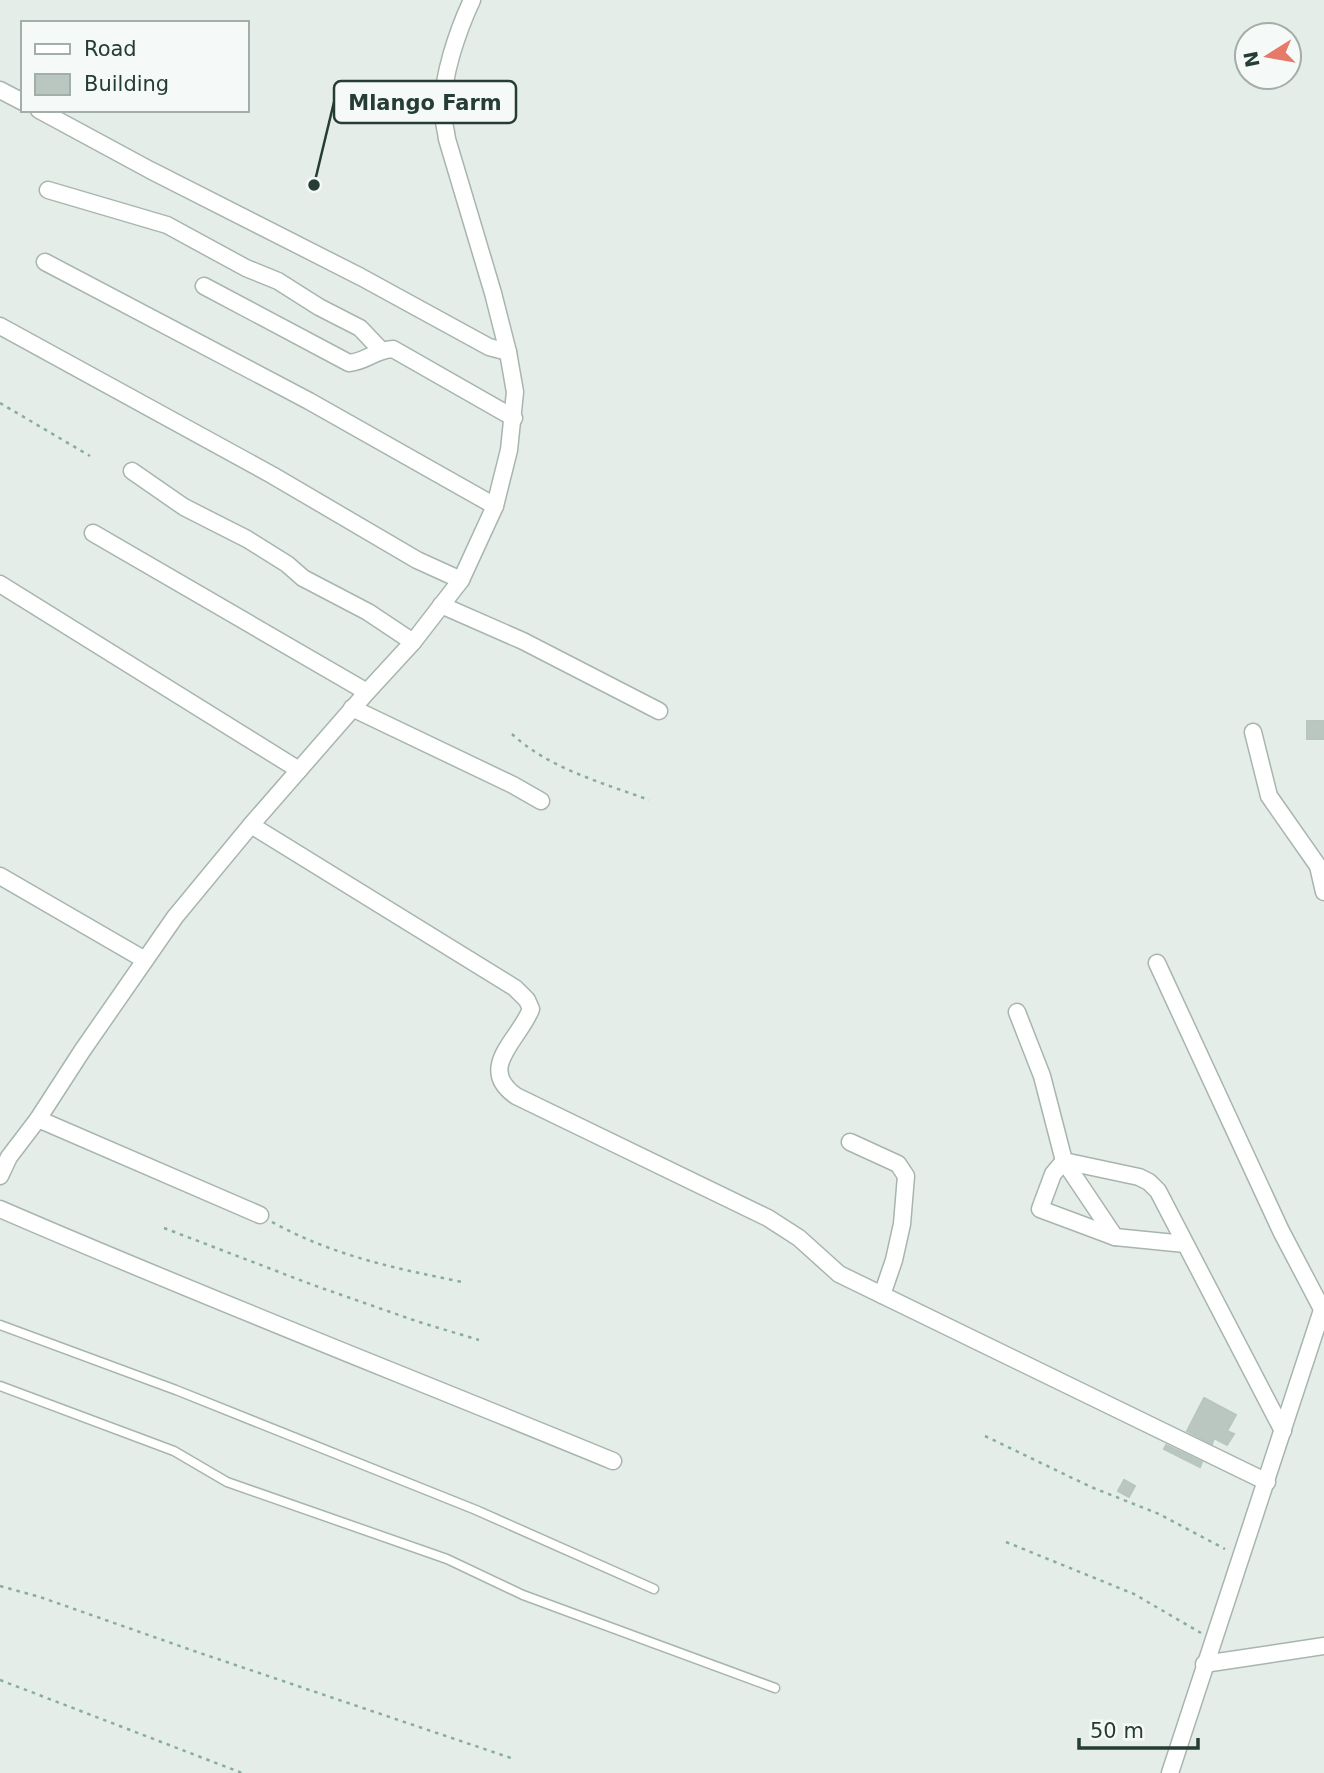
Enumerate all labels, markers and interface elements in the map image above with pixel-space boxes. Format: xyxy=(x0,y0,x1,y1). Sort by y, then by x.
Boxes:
legend xyxy=(21,21,248,112)
north arrow xyxy=(1233,21,1303,91)
text: Road xyxy=(84,37,137,61)
text: N xyxy=(1239,49,1264,69)
text: Building xyxy=(84,72,169,96)
callout: Mlango Farm xyxy=(334,81,516,123)
text: Mlango Farm xyxy=(348,91,502,115)
scale bar xyxy=(1079,1706,1198,1750)
text: 50 m xyxy=(1090,1719,1144,1743)

